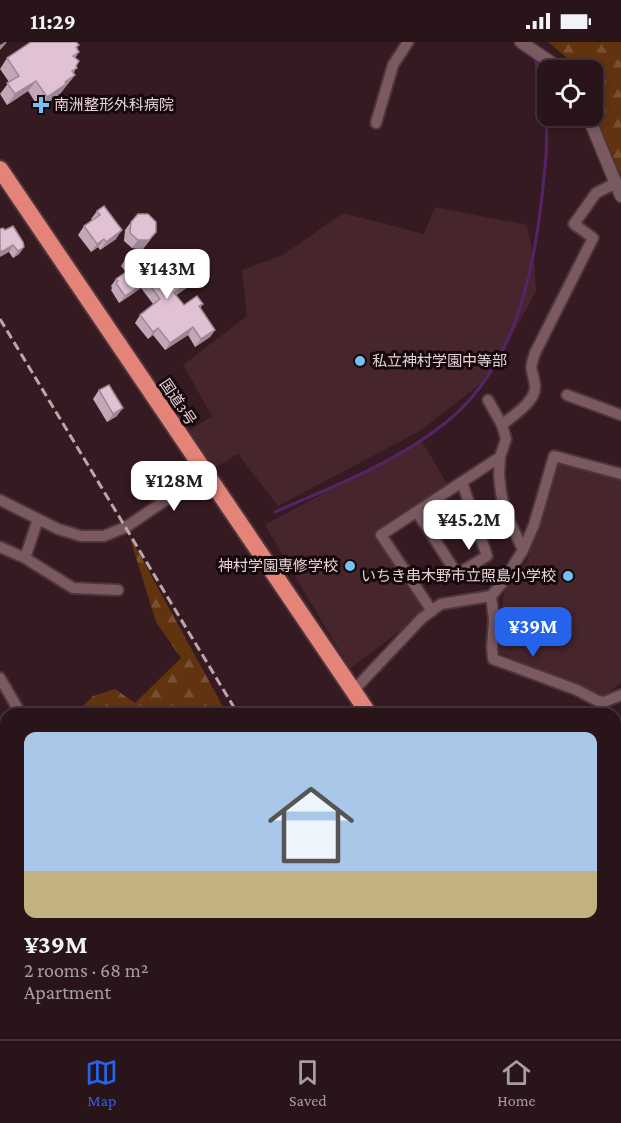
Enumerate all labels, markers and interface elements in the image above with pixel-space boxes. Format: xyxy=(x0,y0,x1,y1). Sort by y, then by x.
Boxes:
text: 11:29 xyxy=(30,9,76,34)
map controls xyxy=(537,60,603,126)
button: locate xyxy=(537,60,603,126)
marker: 南洲整形外科病院 xyxy=(32,96,50,114)
place label: 南洲整形外科病院 xyxy=(54,96,174,113)
pin: ¥143M xyxy=(125,249,209,300)
text: ¥143M xyxy=(139,257,195,279)
place label: 私立神村学園中等部 xyxy=(372,352,507,369)
marker: 私立神村学園中等部 xyxy=(353,354,367,368)
street label: 国道3号 xyxy=(157,376,199,428)
pin: ¥128M xyxy=(132,461,216,512)
text: ¥128M xyxy=(145,469,203,491)
pin: ¥45.2M xyxy=(420,500,518,551)
text: ¥45.2M xyxy=(437,508,501,530)
place label: 神村学園専修学校 xyxy=(218,557,338,574)
marker: 神村学園専修学校 xyxy=(343,559,357,573)
place label: いちき串木野市立照島小学校 xyxy=(361,568,556,584)
marker: いちき串木野市立照島小学校 xyxy=(561,569,575,583)
pin: ¥39M xyxy=(497,607,569,658)
text: ¥39M xyxy=(509,615,557,637)
icon: home xyxy=(257,771,365,879)
text: ¥39M xyxy=(24,930,88,959)
text: 2 rooms · 68 m² xyxy=(24,959,149,981)
text: Apartment xyxy=(24,981,111,1003)
tab: Map xyxy=(85,1056,118,1109)
tab: Saved xyxy=(289,1056,327,1109)
tab: Home xyxy=(497,1056,536,1109)

